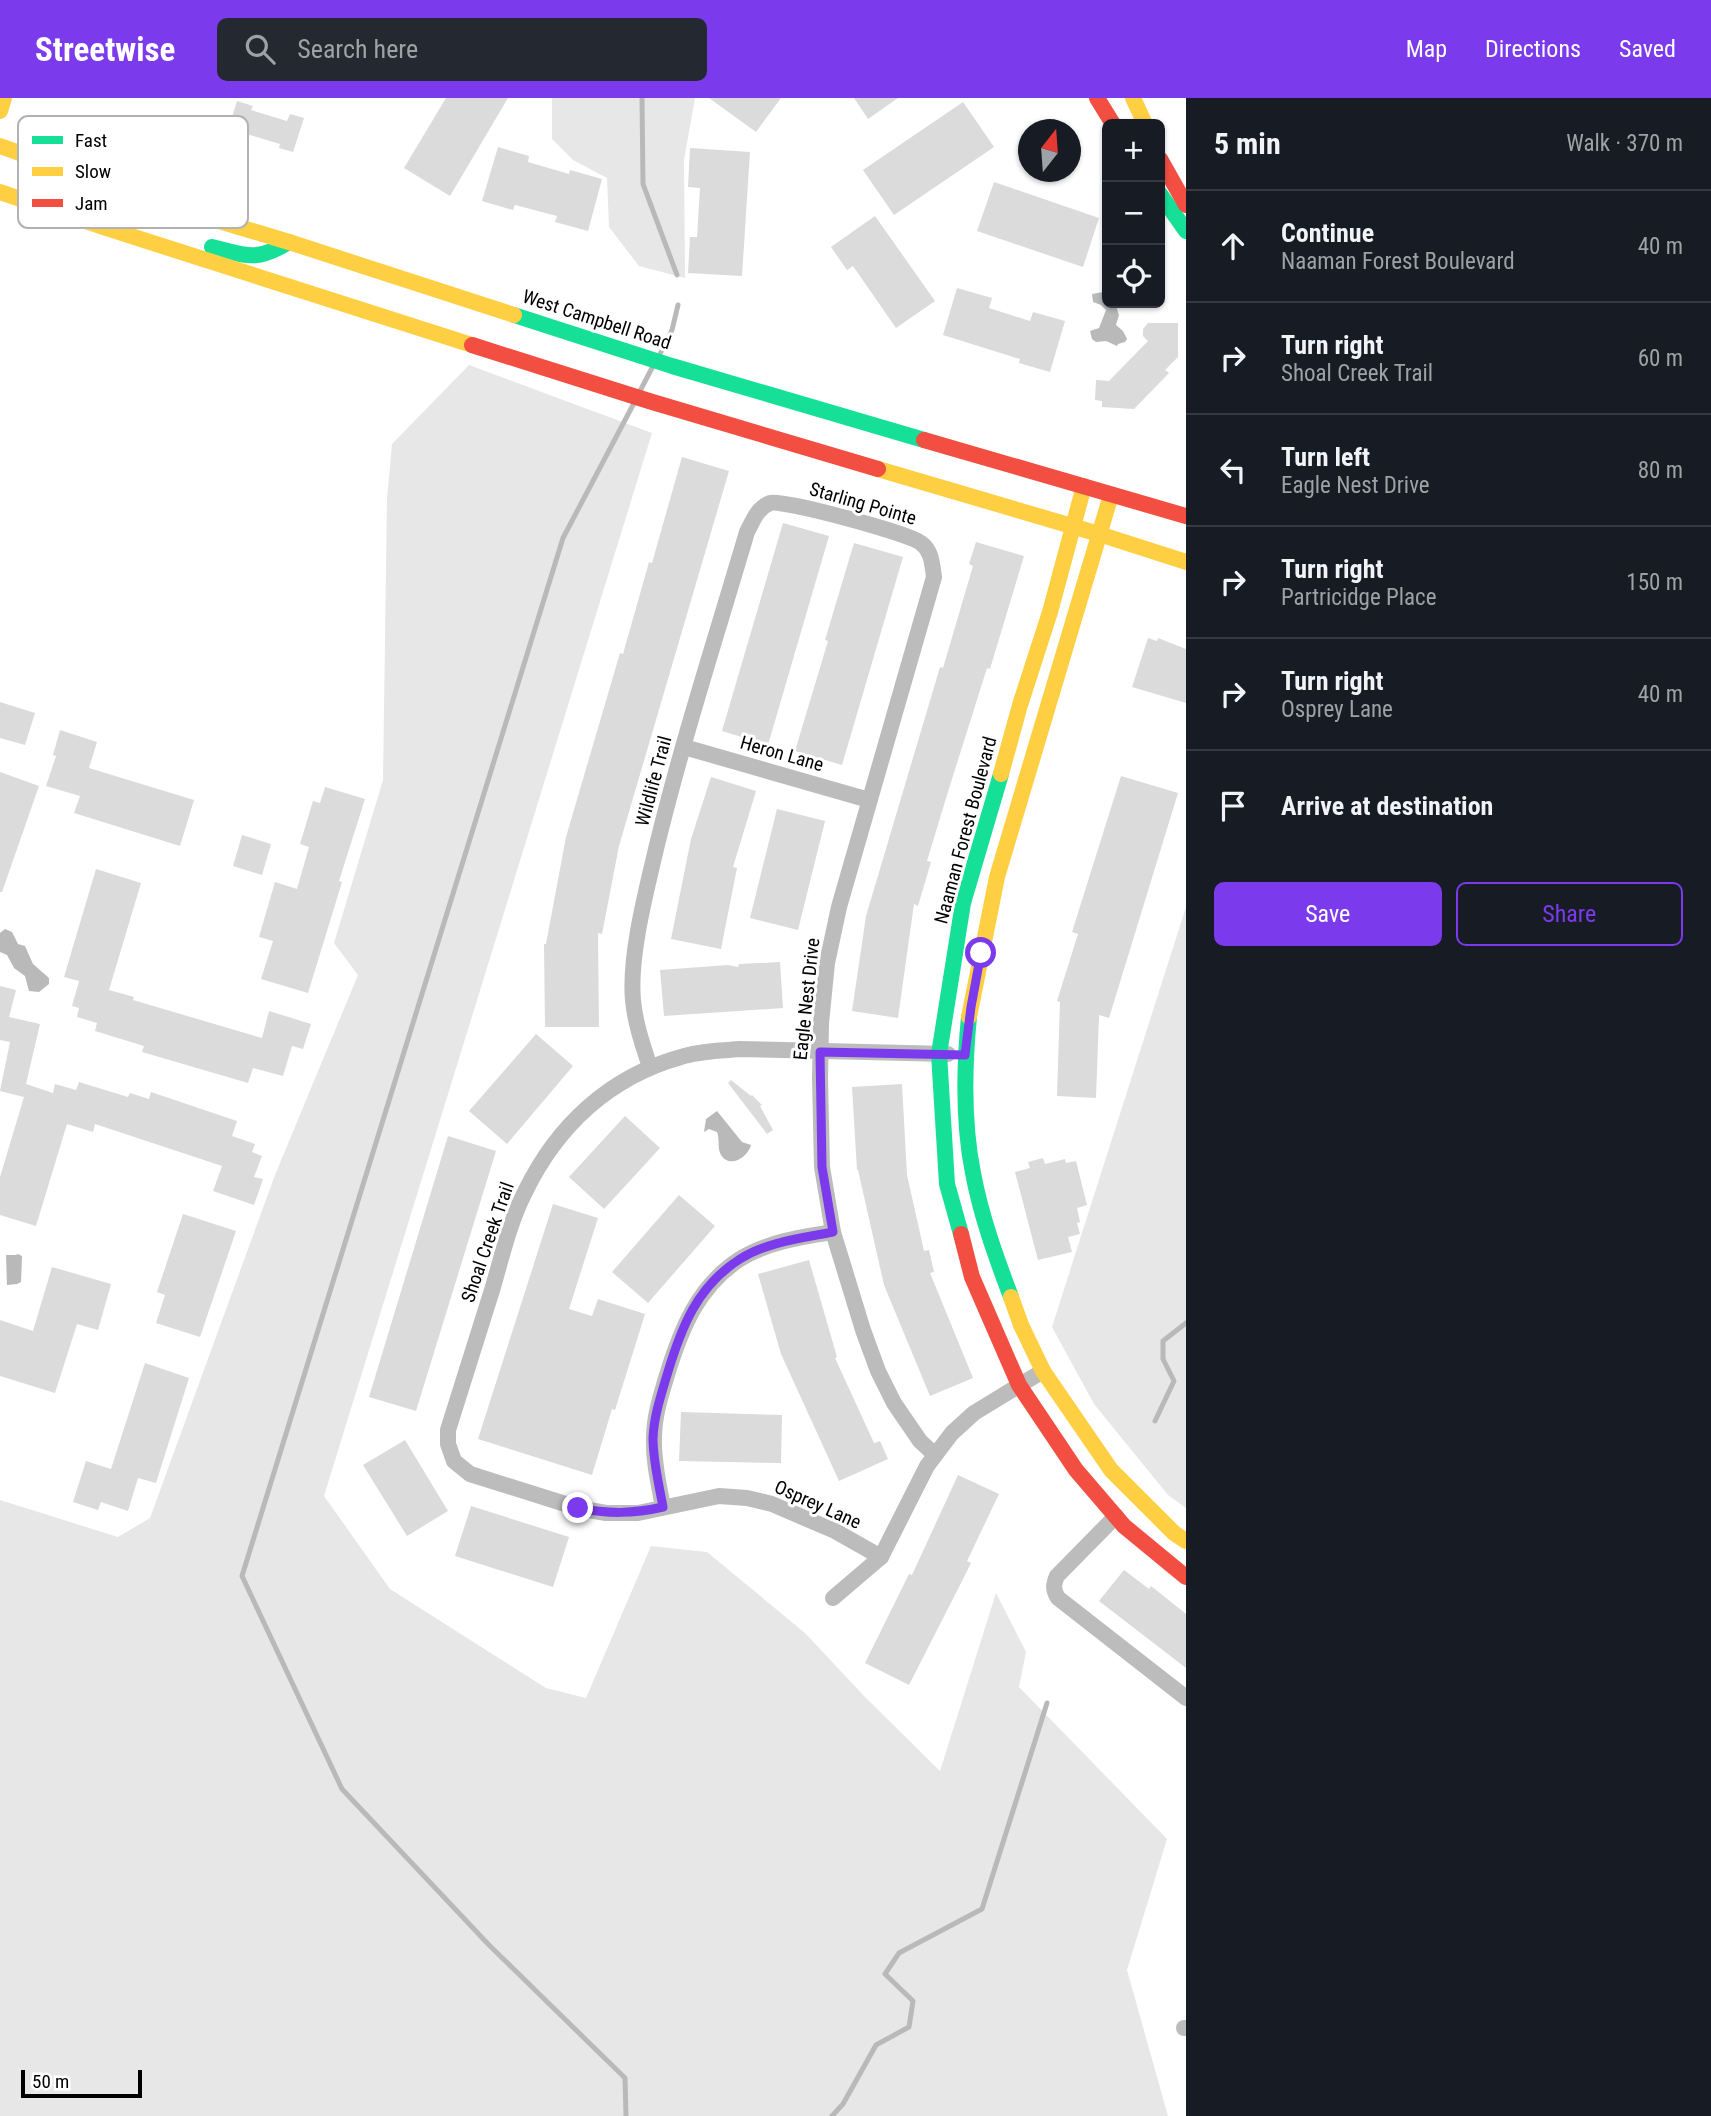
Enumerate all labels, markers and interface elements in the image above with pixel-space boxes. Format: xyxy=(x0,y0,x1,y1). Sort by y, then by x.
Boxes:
search box xyxy=(217,18,707,81)
text: Streetwise xyxy=(35,30,175,69)
icon: search xyxy=(241,30,279,68)
text: Search here xyxy=(297,34,418,64)
text: Map xyxy=(1406,35,1447,63)
text: Directions xyxy=(1485,35,1581,63)
text: Saved xyxy=(1619,35,1676,63)
legend xyxy=(18,116,248,228)
north arrow xyxy=(1018,119,1081,182)
map controls xyxy=(1102,119,1165,308)
button: + xyxy=(1102,119,1165,182)
text: 5 min xyxy=(1214,126,1281,161)
text: Fast xyxy=(75,129,107,152)
text: Walk · 370 m xyxy=(1566,130,1683,157)
text: Slow xyxy=(75,160,111,183)
button: − xyxy=(1102,182,1165,245)
text: Jam xyxy=(75,192,108,215)
text: Continue xyxy=(1281,218,1374,248)
icon: ahead xyxy=(1214,227,1252,265)
text: 40 m xyxy=(1638,233,1683,260)
button: locate xyxy=(1102,245,1165,308)
text: Naaman Forest Boulevard xyxy=(1281,248,1515,275)
street label: West Campbell Road xyxy=(520,285,674,354)
text: Turn right xyxy=(1281,330,1383,360)
icon: right xyxy=(1214,339,1252,377)
text: 60 m xyxy=(1638,345,1683,372)
text: Shoal Creek Trail xyxy=(1281,360,1433,387)
text: Turn left xyxy=(1281,442,1370,472)
icon: left xyxy=(1214,451,1252,489)
text: 80 m xyxy=(1638,457,1683,484)
text: Eagle Nest Drive xyxy=(1281,472,1430,499)
street label: Starling Pointe xyxy=(807,477,919,530)
text: Turn right xyxy=(1281,554,1383,584)
icon: right xyxy=(1214,563,1252,601)
text: 150 m xyxy=(1626,569,1683,596)
text: Partricidge Place xyxy=(1281,584,1436,611)
text: Turn right xyxy=(1281,666,1383,696)
icon: right xyxy=(1214,675,1252,713)
text: 40 m xyxy=(1638,681,1683,708)
text: Osprey Lane xyxy=(1281,696,1393,723)
street label: Heron Lane xyxy=(738,731,826,776)
street label: Wildlife Trail xyxy=(630,733,677,829)
street label: Naaman Forest Boulevard xyxy=(929,734,1002,926)
icon: arrive xyxy=(1214,787,1252,825)
text: Arrive at destination xyxy=(1281,791,1493,821)
button: Save xyxy=(1214,882,1442,946)
button: Share xyxy=(1456,882,1683,946)
street label: Eagle Nest Drive xyxy=(789,937,824,1061)
route start xyxy=(965,937,996,968)
street label: Shoal Creek Trail xyxy=(456,1179,519,1305)
street label: Osprey Lane xyxy=(771,1475,865,1534)
route end xyxy=(562,1492,593,1523)
scale bar xyxy=(21,2067,142,2099)
text: 50 m xyxy=(32,2070,69,2093)

